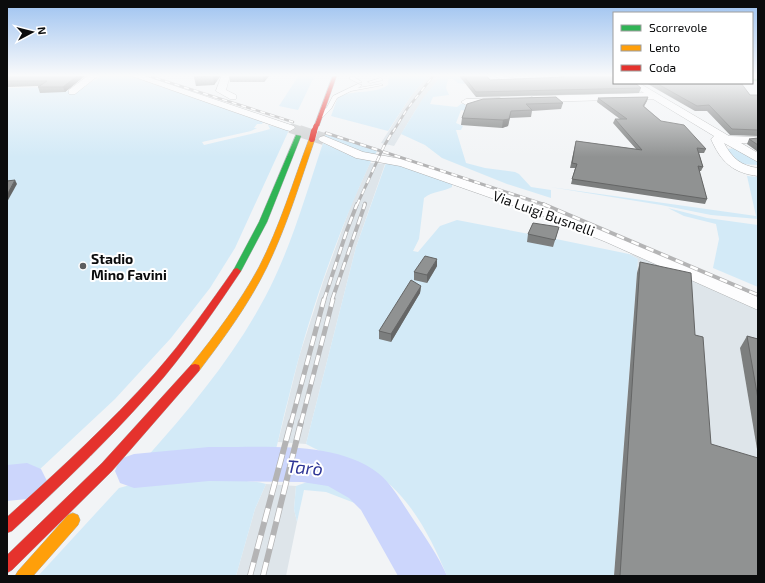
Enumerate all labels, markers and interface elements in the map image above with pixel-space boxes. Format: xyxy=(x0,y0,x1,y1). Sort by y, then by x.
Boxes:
north arrow xyxy=(12,12,52,52)
legend xyxy=(613,12,753,84)
text: Scorrevole xyxy=(649,20,707,34)
text: N xyxy=(35,26,49,36)
text: Lento xyxy=(649,40,680,54)
text: Coda xyxy=(649,60,676,74)
street label: Via Luigi Busnelli xyxy=(491,187,597,239)
place label: Stadio Mino Favini xyxy=(91,250,167,283)
marker: Stadio Mino Favini xyxy=(78,261,88,271)
water label: Tarò xyxy=(286,454,324,480)

